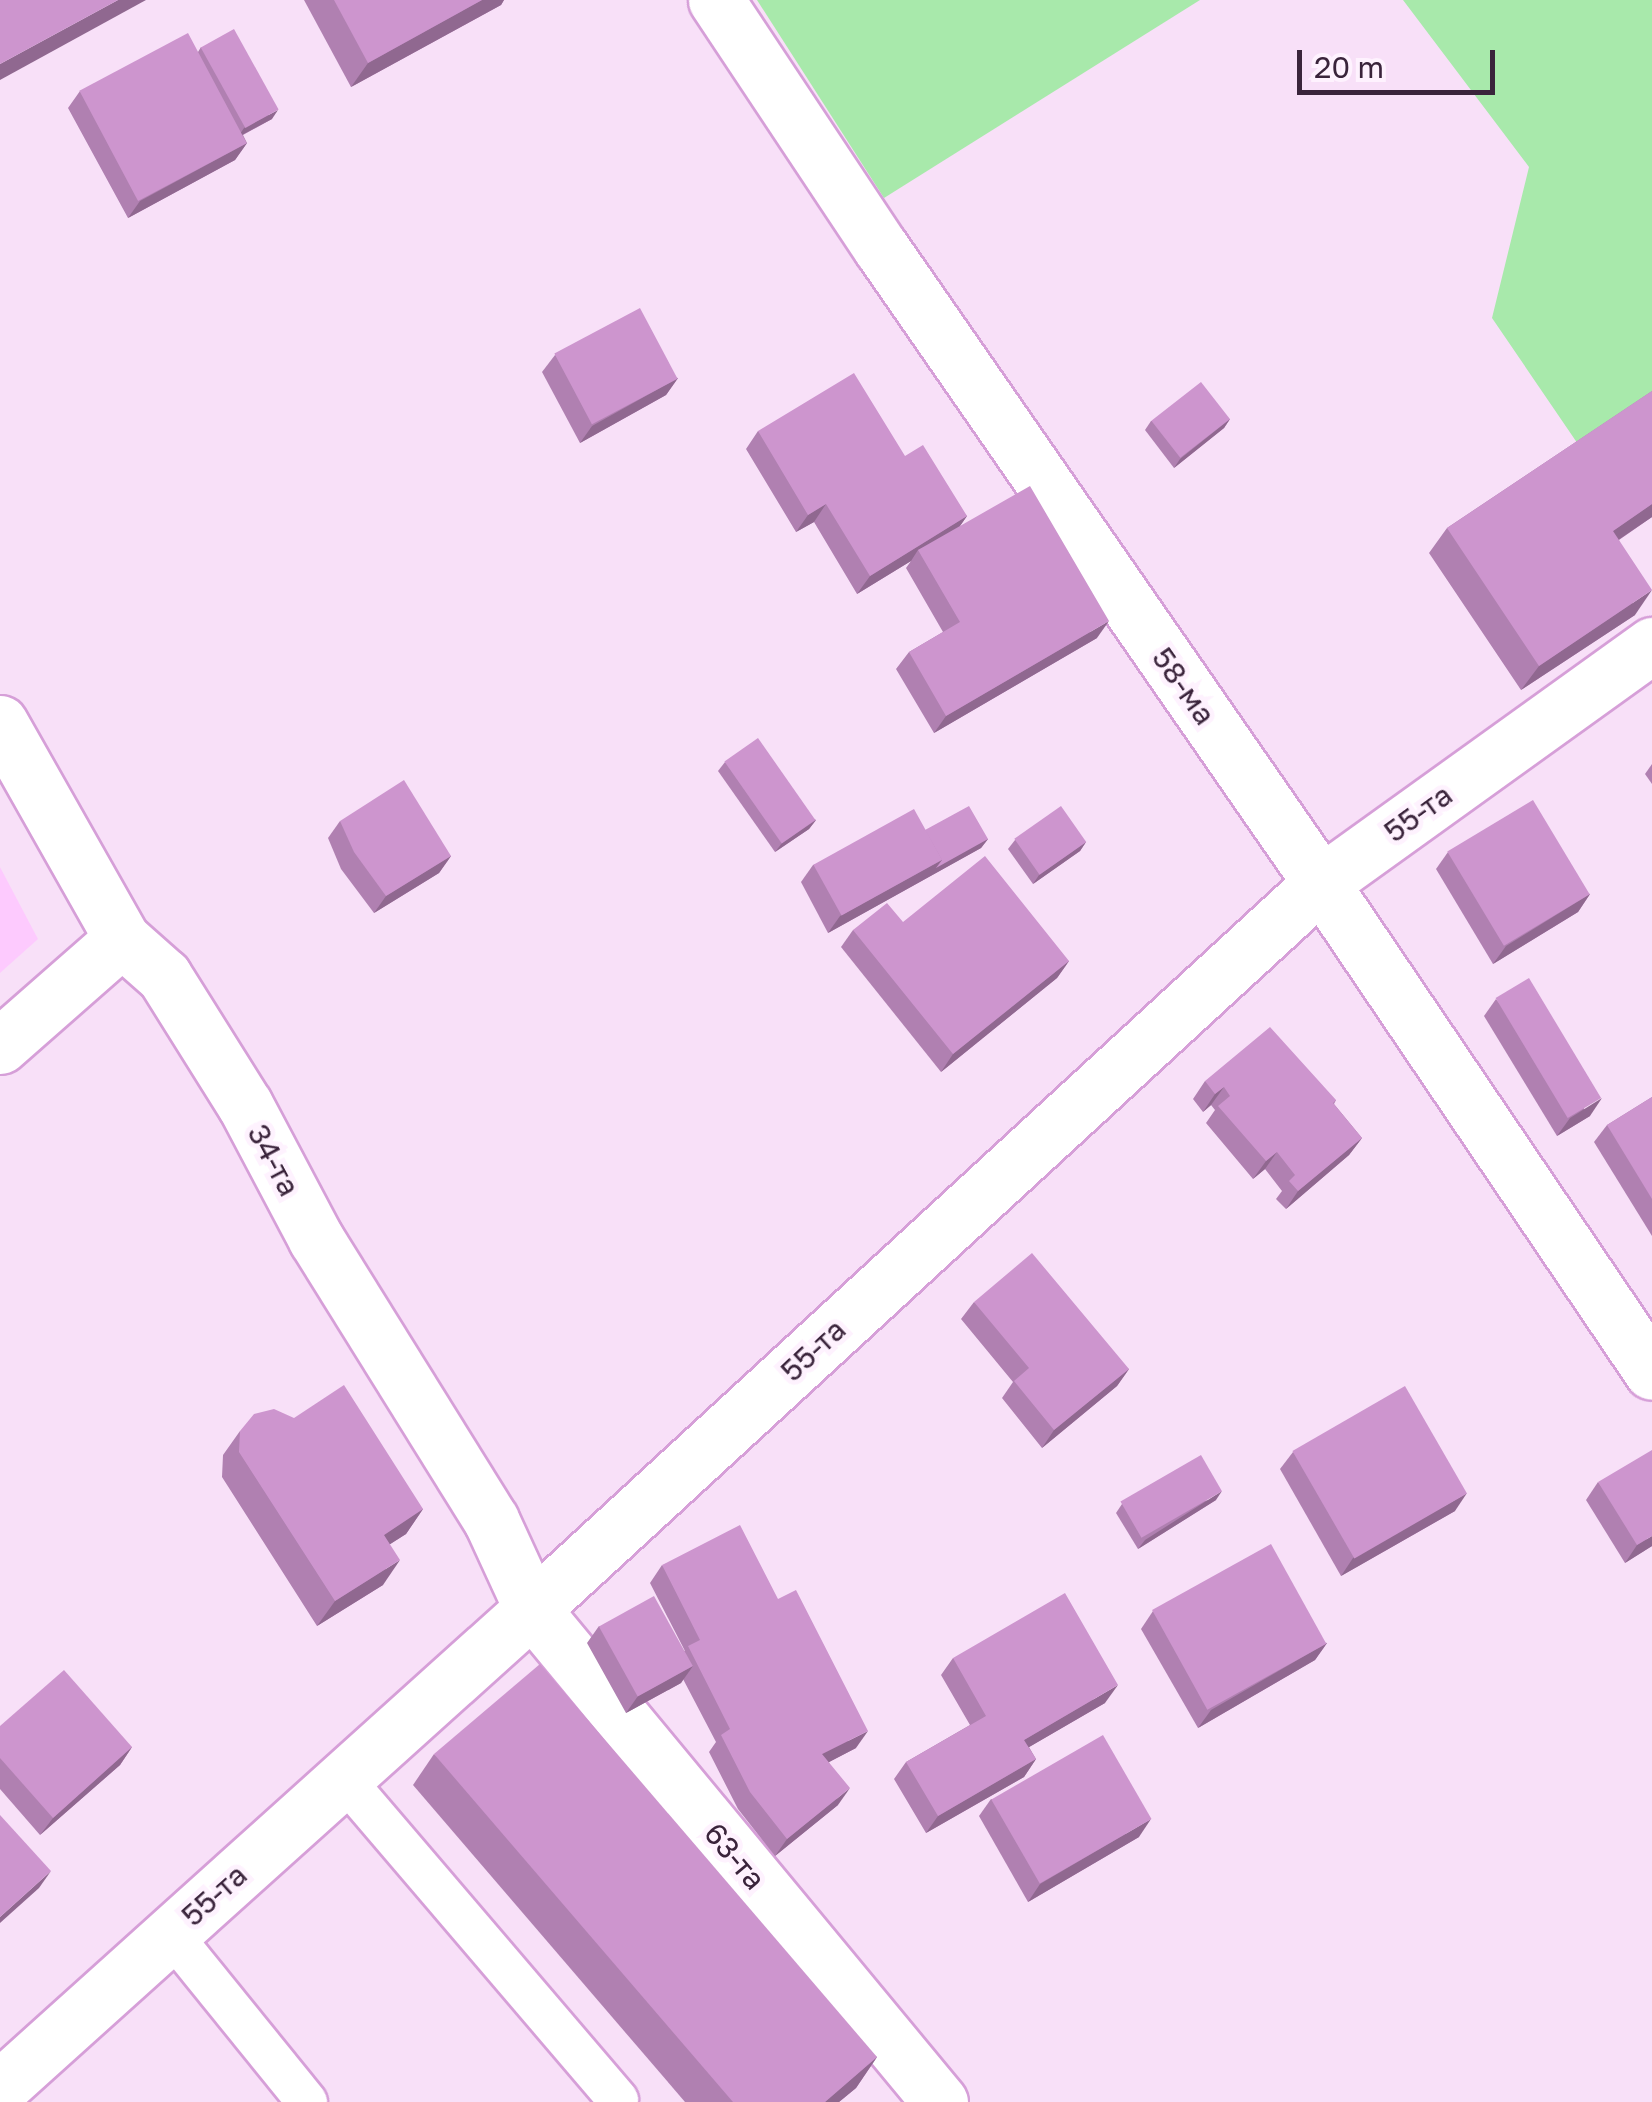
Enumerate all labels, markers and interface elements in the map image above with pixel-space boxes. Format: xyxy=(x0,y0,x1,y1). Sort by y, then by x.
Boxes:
scale bar xyxy=(1302,30,1500,92)
text: 20 m xyxy=(1314,49,1384,85)
street label: 58-ма xyxy=(1145,641,1223,731)
street label: 55-та xyxy=(1377,776,1459,850)
street label: 34-та xyxy=(240,1118,308,1202)
street label: 55-та xyxy=(773,1311,853,1389)
street label: 63-та xyxy=(697,1815,773,1897)
street label: 55-та xyxy=(174,1857,254,1933)

